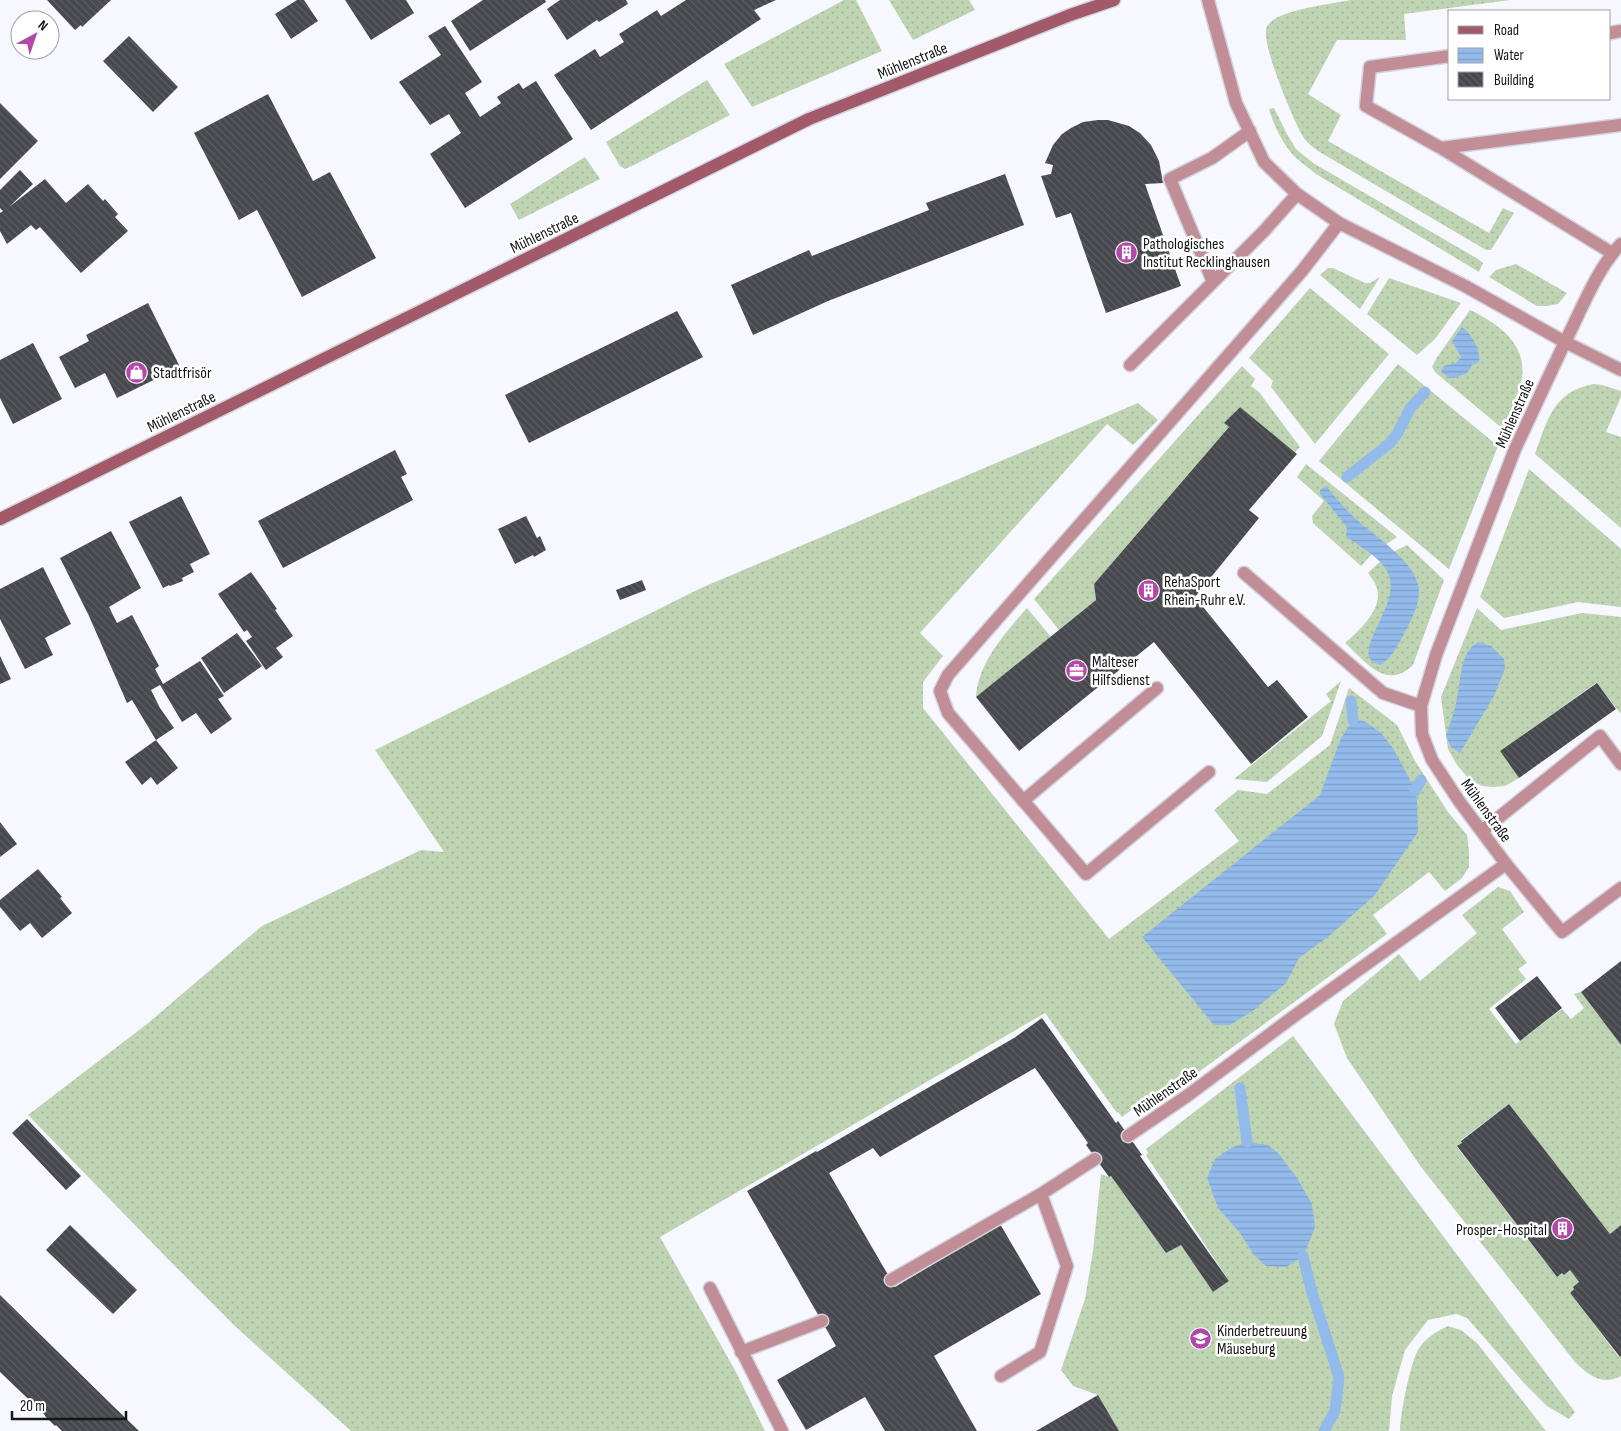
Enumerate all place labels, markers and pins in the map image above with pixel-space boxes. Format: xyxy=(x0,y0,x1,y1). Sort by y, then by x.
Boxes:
place label: Pathologisches Institut Recklinghausen xyxy=(1143,235,1270,272)
building icon: Pathologisches Institut Recklinghausen xyxy=(1115,240,1139,264)
shop icon: Stadtfrisör xyxy=(125,360,149,384)
place label: Stadtfrisör xyxy=(153,364,212,383)
place label: RehaSport Rhein-Ruhr e.V. xyxy=(1164,573,1246,610)
building icon: RehaSport Rhein-Ruhr e.V. xyxy=(1136,578,1160,602)
place label: Malteser Hilfsdienst xyxy=(1092,653,1150,690)
office icon: Malteser Hilfsdienst xyxy=(1064,658,1088,682)
building icon: Prosper-Hospital xyxy=(1551,1217,1575,1241)
place label: Prosper-Hospital xyxy=(1456,1221,1547,1240)
place label: Kinderbetreuung Mäuseburg xyxy=(1217,1322,1307,1359)
school or university icon: Kinderbetreuung Mäuseburg xyxy=(1189,1327,1213,1351)

